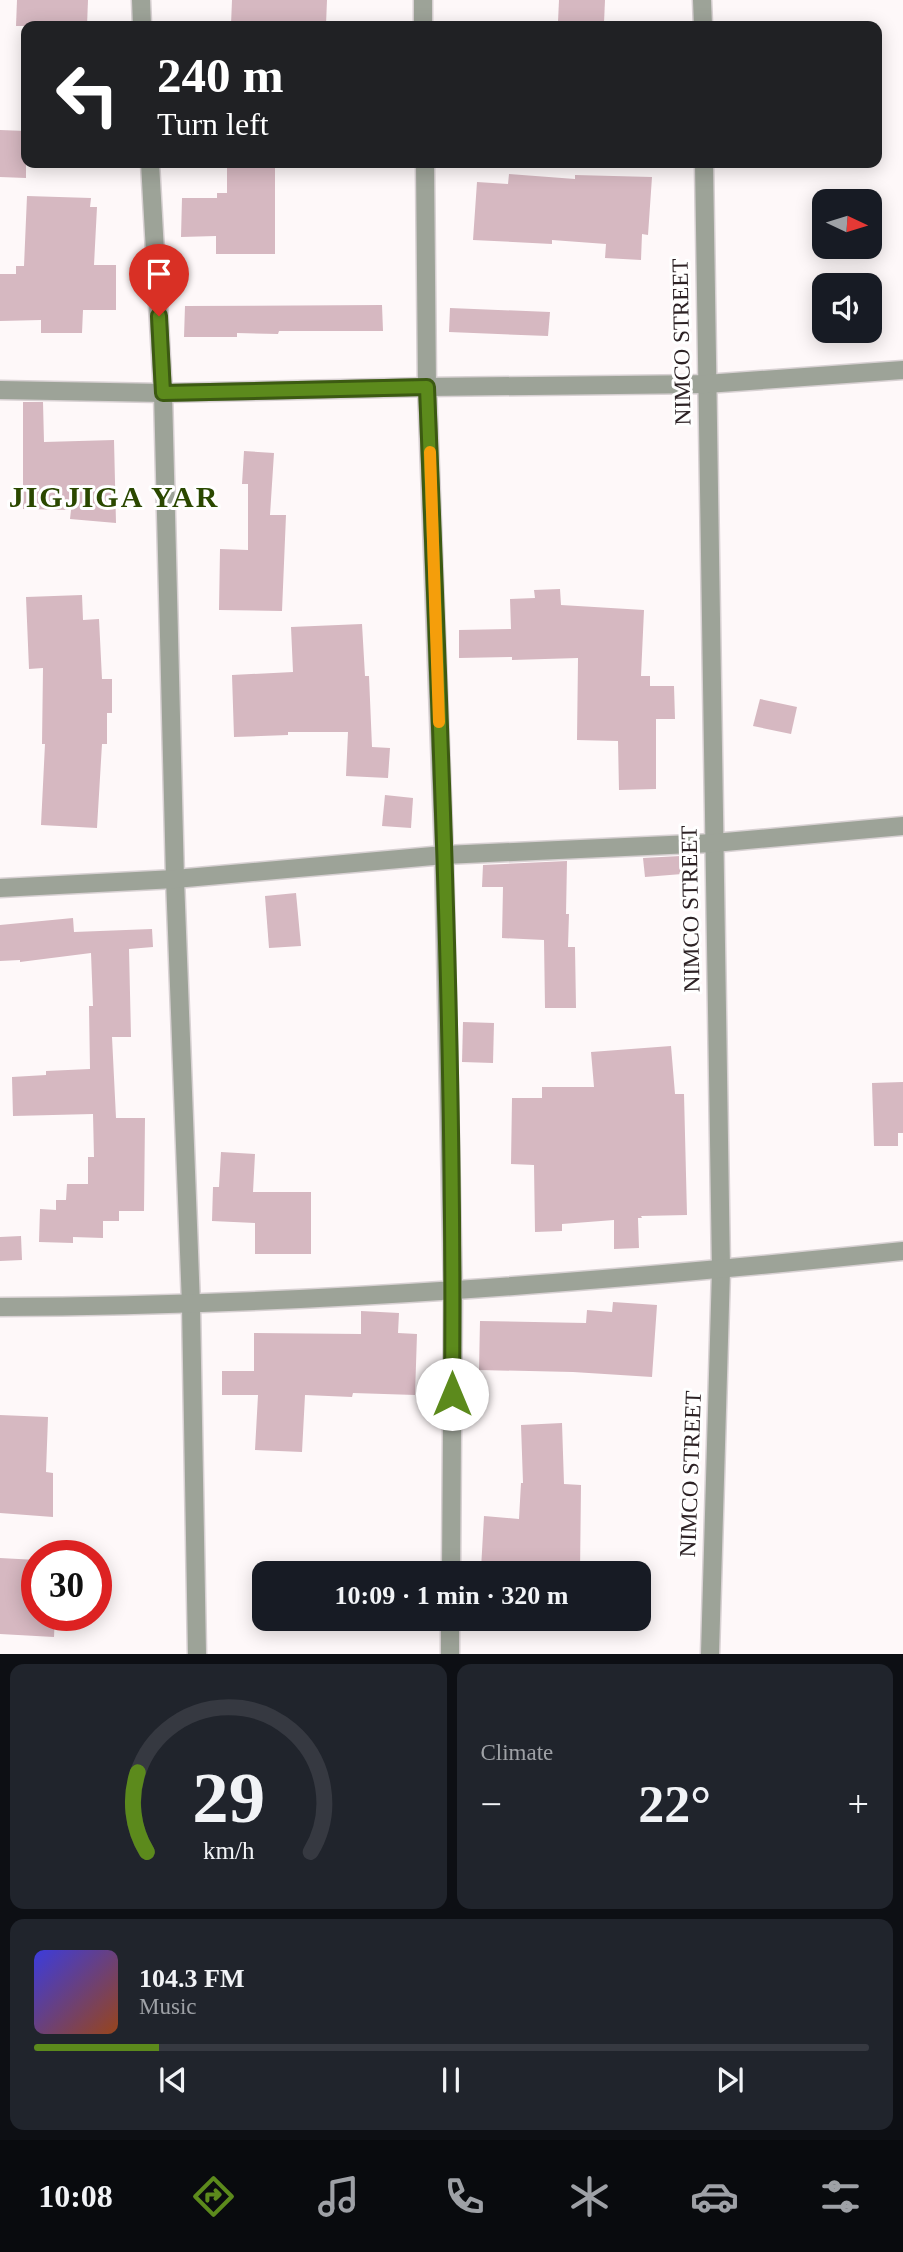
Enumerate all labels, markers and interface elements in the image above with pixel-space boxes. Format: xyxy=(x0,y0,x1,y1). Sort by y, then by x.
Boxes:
text: 240 m xyxy=(157,48,284,103)
icon: left xyxy=(42,49,133,140)
text: Turn left xyxy=(157,106,269,142)
north arrow xyxy=(812,189,882,259)
map controls xyxy=(812,189,882,343)
pin xyxy=(129,244,189,316)
icon: arrive xyxy=(140,255,178,293)
street label: NIMCO STREET xyxy=(668,258,695,426)
button: sound xyxy=(812,273,882,343)
district label: JIGJIGA YAR xyxy=(9,480,219,513)
street label: NIMCO STREET xyxy=(677,825,704,993)
position arrow xyxy=(415,1357,489,1431)
street label: NIMCO STREET xyxy=(675,1390,706,1558)
speed limit sign: 30 xyxy=(21,1540,112,1631)
text: 10:09 · 1 min · 320 m xyxy=(335,1581,569,1610)
text: Climate xyxy=(481,1740,553,1765)
text: 29 xyxy=(192,1758,265,1839)
text: 22° xyxy=(638,1776,711,1833)
text: − xyxy=(481,1783,502,1825)
text: + xyxy=(848,1783,869,1825)
text: km/h xyxy=(203,1837,254,1864)
text: 104.3 FM xyxy=(139,1964,244,1993)
text: Music xyxy=(139,1994,197,2019)
icon: previous xyxy=(154,2061,192,2099)
icon: pause xyxy=(432,2061,470,2099)
icon: next xyxy=(711,2061,749,2099)
icon: directions xyxy=(189,2172,238,2221)
icon: music xyxy=(314,2172,363,2221)
icon: phone xyxy=(440,2172,489,2221)
icon: climate xyxy=(565,2172,614,2221)
icon: car xyxy=(690,2172,739,2221)
icon: filters xyxy=(816,2172,865,2221)
text: 10:08 xyxy=(38,2178,113,2214)

